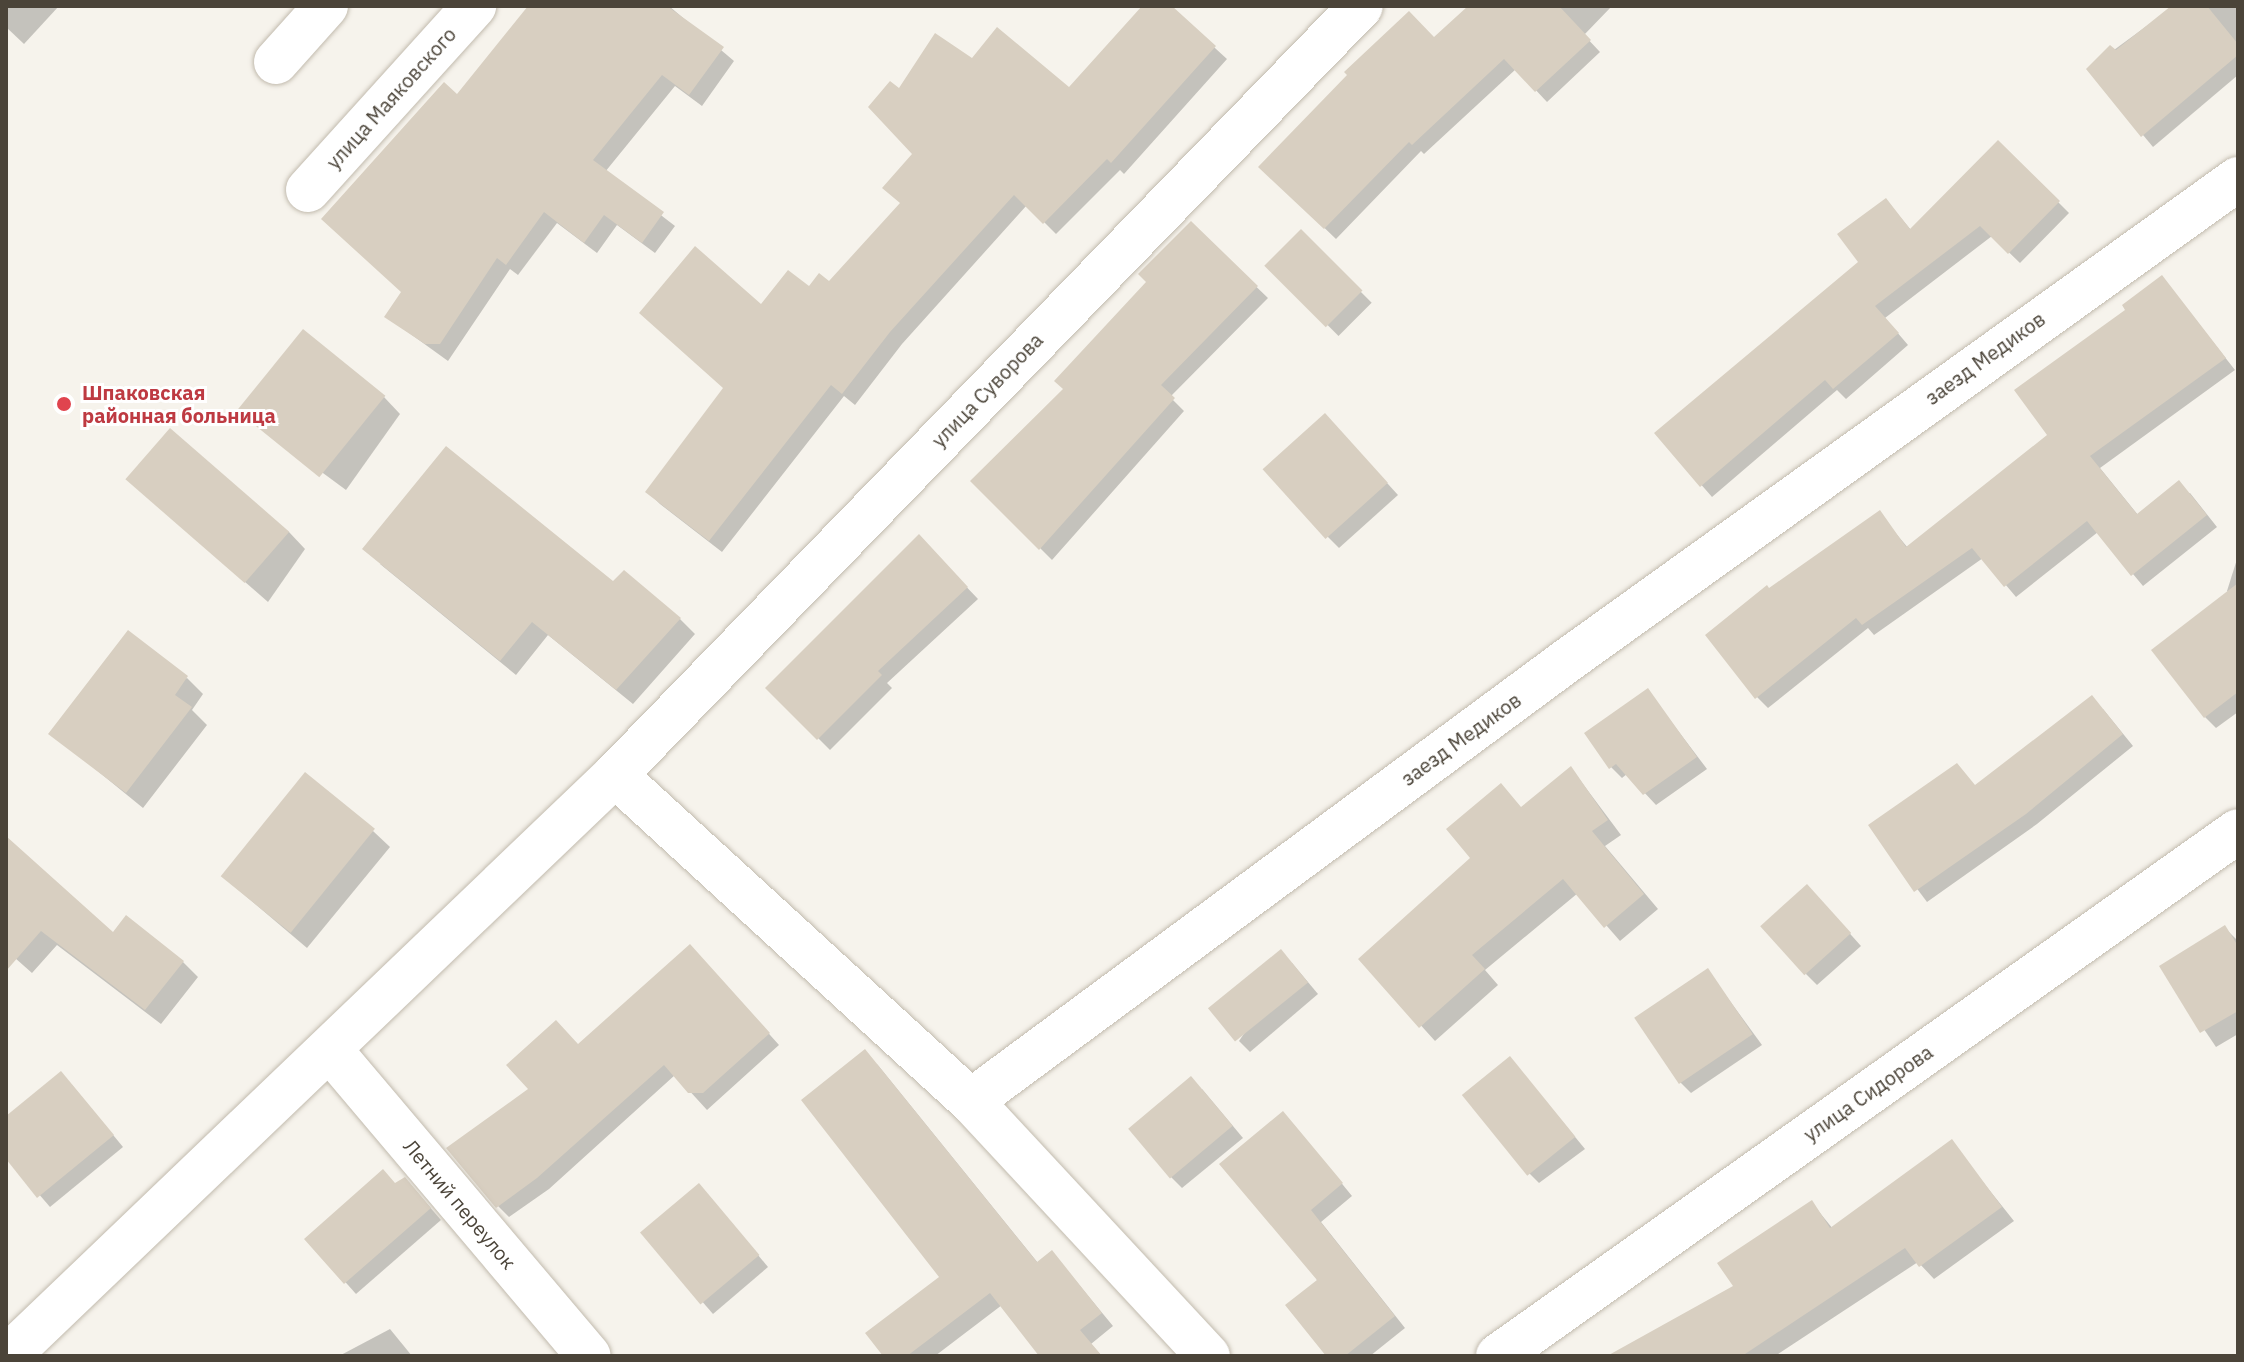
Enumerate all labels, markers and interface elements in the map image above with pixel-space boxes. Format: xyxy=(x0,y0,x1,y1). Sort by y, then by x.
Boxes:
street label: улица Маяковского xyxy=(321,22,461,174)
street label: заезд Медиков xyxy=(1920,306,2050,410)
street label: улица Суворова xyxy=(926,328,1048,452)
place label: Шпаковская районная больница xyxy=(82,380,276,427)
marker: Шпаковская районная больница xyxy=(53,393,75,415)
street label: заезд Медиков xyxy=(1396,687,1526,791)
street label: улица Сидорова xyxy=(1799,1040,1937,1146)
street label: Летний переулок xyxy=(399,1134,521,1274)

